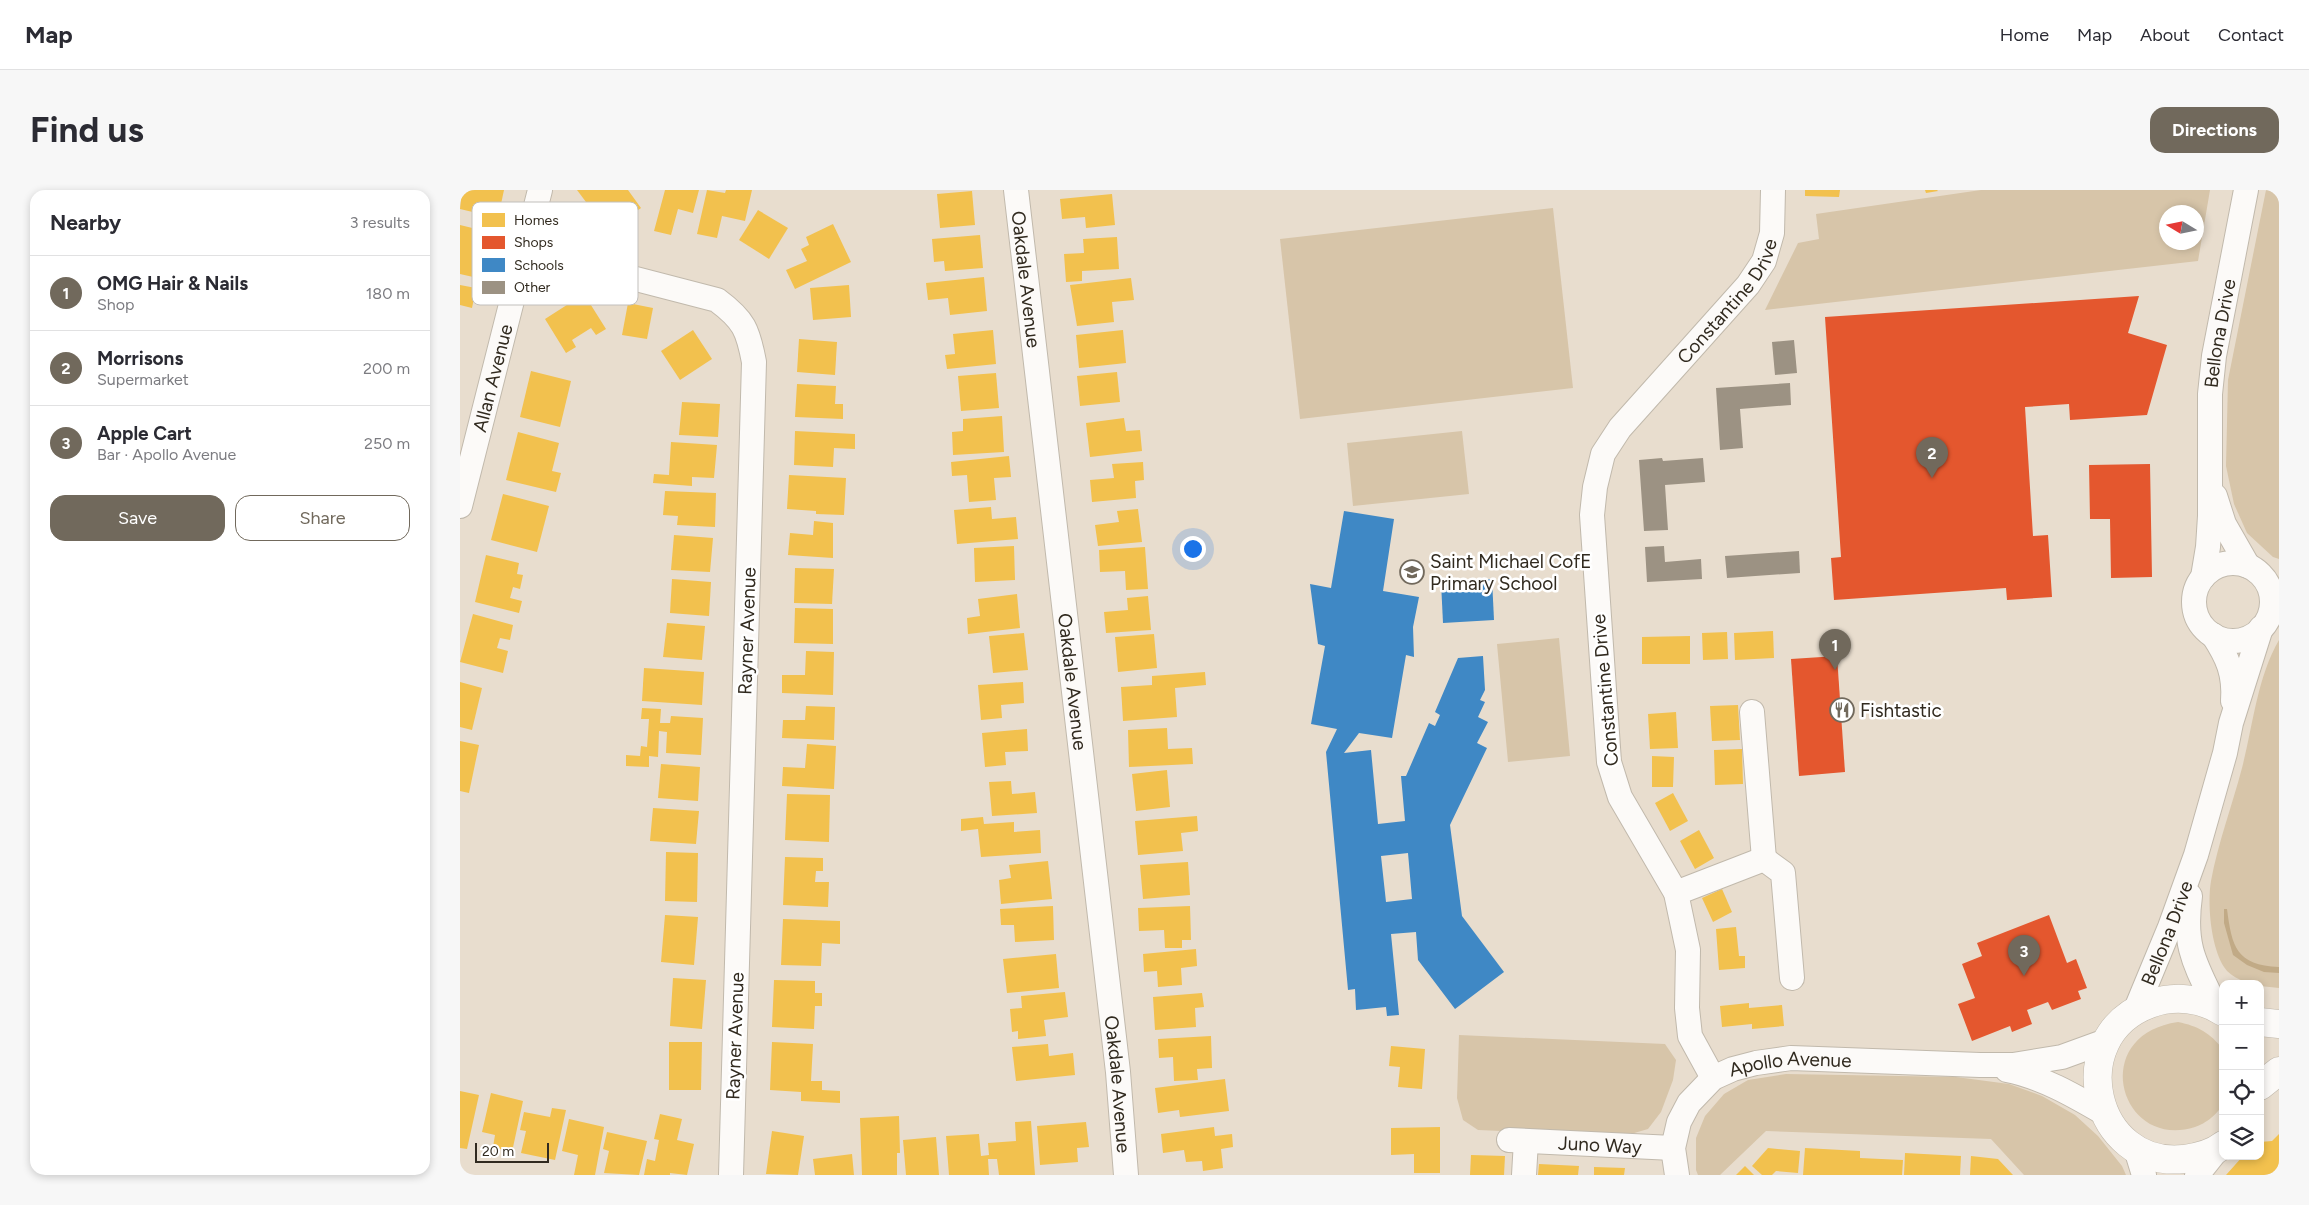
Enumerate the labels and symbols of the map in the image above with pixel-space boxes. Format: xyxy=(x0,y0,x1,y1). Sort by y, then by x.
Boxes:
legend xyxy=(472,202,638,305)
north arrow xyxy=(2159,205,2204,250)
street label: Oakdale Avenue xyxy=(1007,210,1046,349)
text: Homes xyxy=(514,212,559,229)
text: Shops xyxy=(514,234,553,251)
street label: Constantine Drive xyxy=(1672,236,1781,368)
text: Schools xyxy=(514,257,564,274)
street label: Bellona Drive xyxy=(2199,277,2240,389)
text: Other xyxy=(514,279,551,296)
street label: Allan Avenue xyxy=(468,322,517,434)
pin: 2 xyxy=(1916,437,1948,478)
your location xyxy=(1180,536,1206,562)
place label: Saint Michael CofE Primary School xyxy=(1430,550,1592,595)
school or university icon: Saint Michael CofE Primary School xyxy=(1399,559,1425,585)
street label: Rayner Avenue xyxy=(733,567,761,695)
street label: Oakdale Avenue xyxy=(1054,612,1092,752)
street label: Constantine Drive xyxy=(1587,613,1623,767)
pin: 1 xyxy=(1819,629,1851,670)
restaurant icon: Fishtastic xyxy=(1829,697,1855,723)
place label: Fishtastic xyxy=(1860,699,1942,722)
street label: Bellona Drive xyxy=(2136,878,2197,989)
pin: 3 xyxy=(2008,935,2040,976)
street label: Rayner Avenue xyxy=(721,972,749,1100)
street label: Oakdale Avenue xyxy=(1100,1014,1136,1154)
street label: Apollo Avenue xyxy=(1726,1046,1852,1081)
street label: Juno Way xyxy=(1557,1131,1642,1158)
scale bar xyxy=(475,1140,549,1163)

